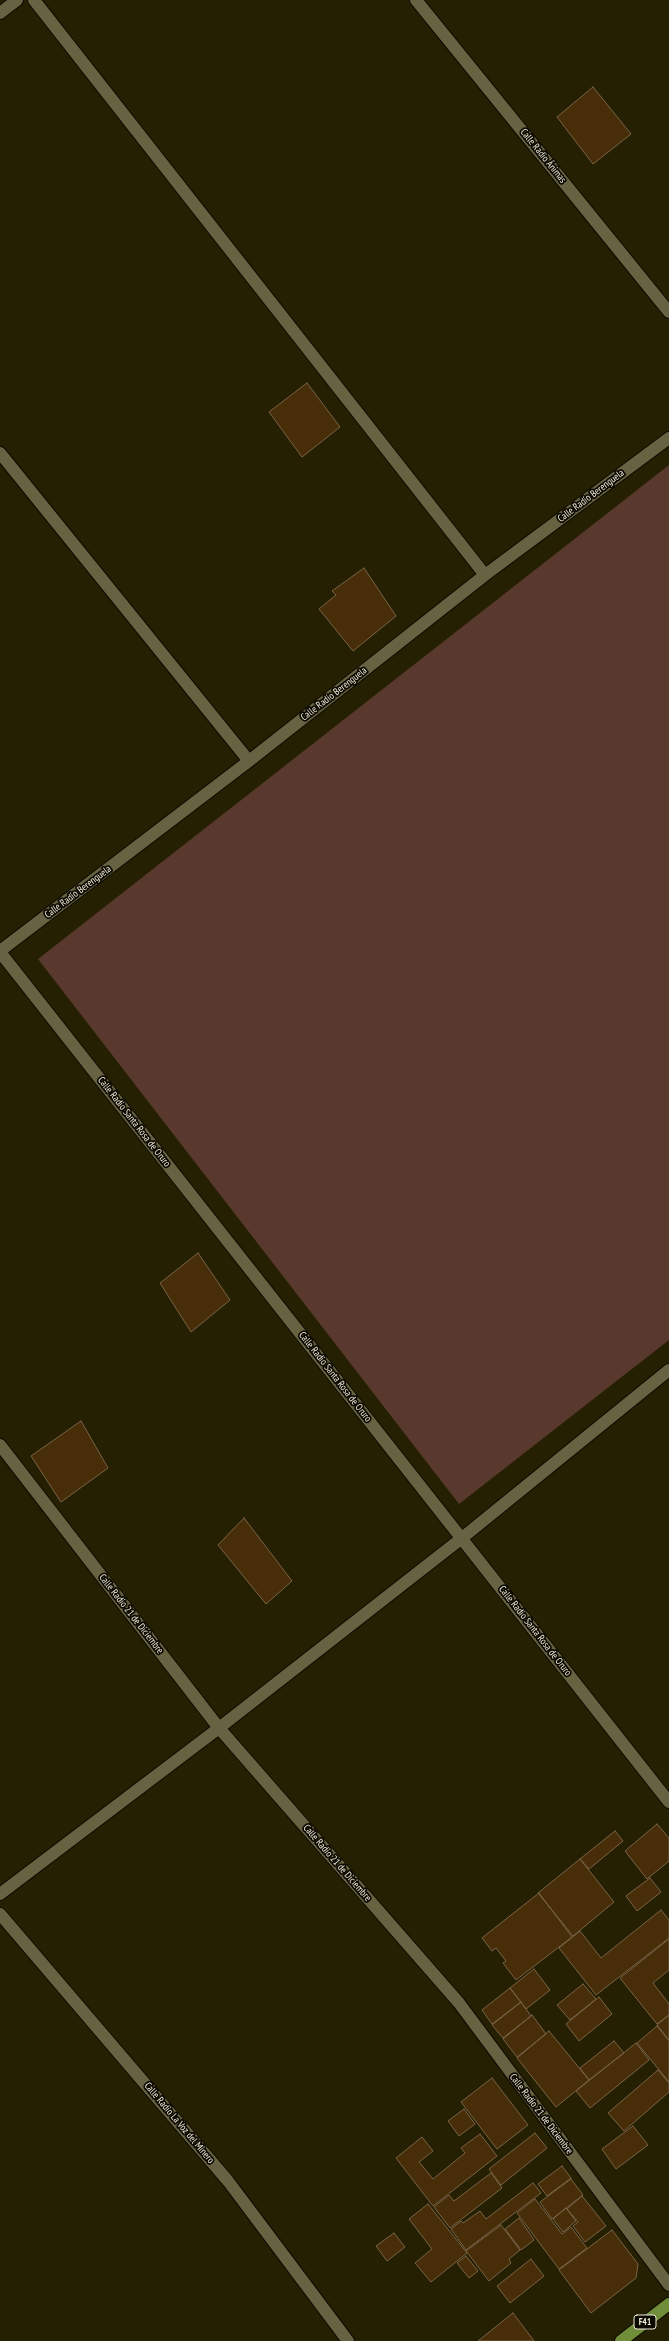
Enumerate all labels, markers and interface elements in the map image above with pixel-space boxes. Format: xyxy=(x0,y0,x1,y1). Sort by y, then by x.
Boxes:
street label: Calle Radio Ánimas xyxy=(517,126,569,186)
street label: Calle Radio Berenguela xyxy=(555,467,627,525)
street label: Calle Radio Berenguela xyxy=(299,665,369,723)
street label: Calle Radio Berenguela xyxy=(42,863,114,921)
street label: Calle Radio Santa Rosa de Oruro xyxy=(95,1075,173,1169)
street label: Calle Radio Santa Rosa de Oruro xyxy=(296,1330,374,1424)
street label: Calle Radio 21 de Diciembre xyxy=(96,1572,166,1656)
street label: Calle Radio Santa Rosa de Oruro xyxy=(496,1584,574,1678)
street label: Calle Radio 21 de Diciembre xyxy=(300,1822,374,1904)
street label: Calle Radio 21 de Diciembre xyxy=(507,2071,575,2157)
street label: Calle Radio La Voz del Minero xyxy=(142,2080,216,2166)
road number: F41 xyxy=(634,2315,656,2329)

